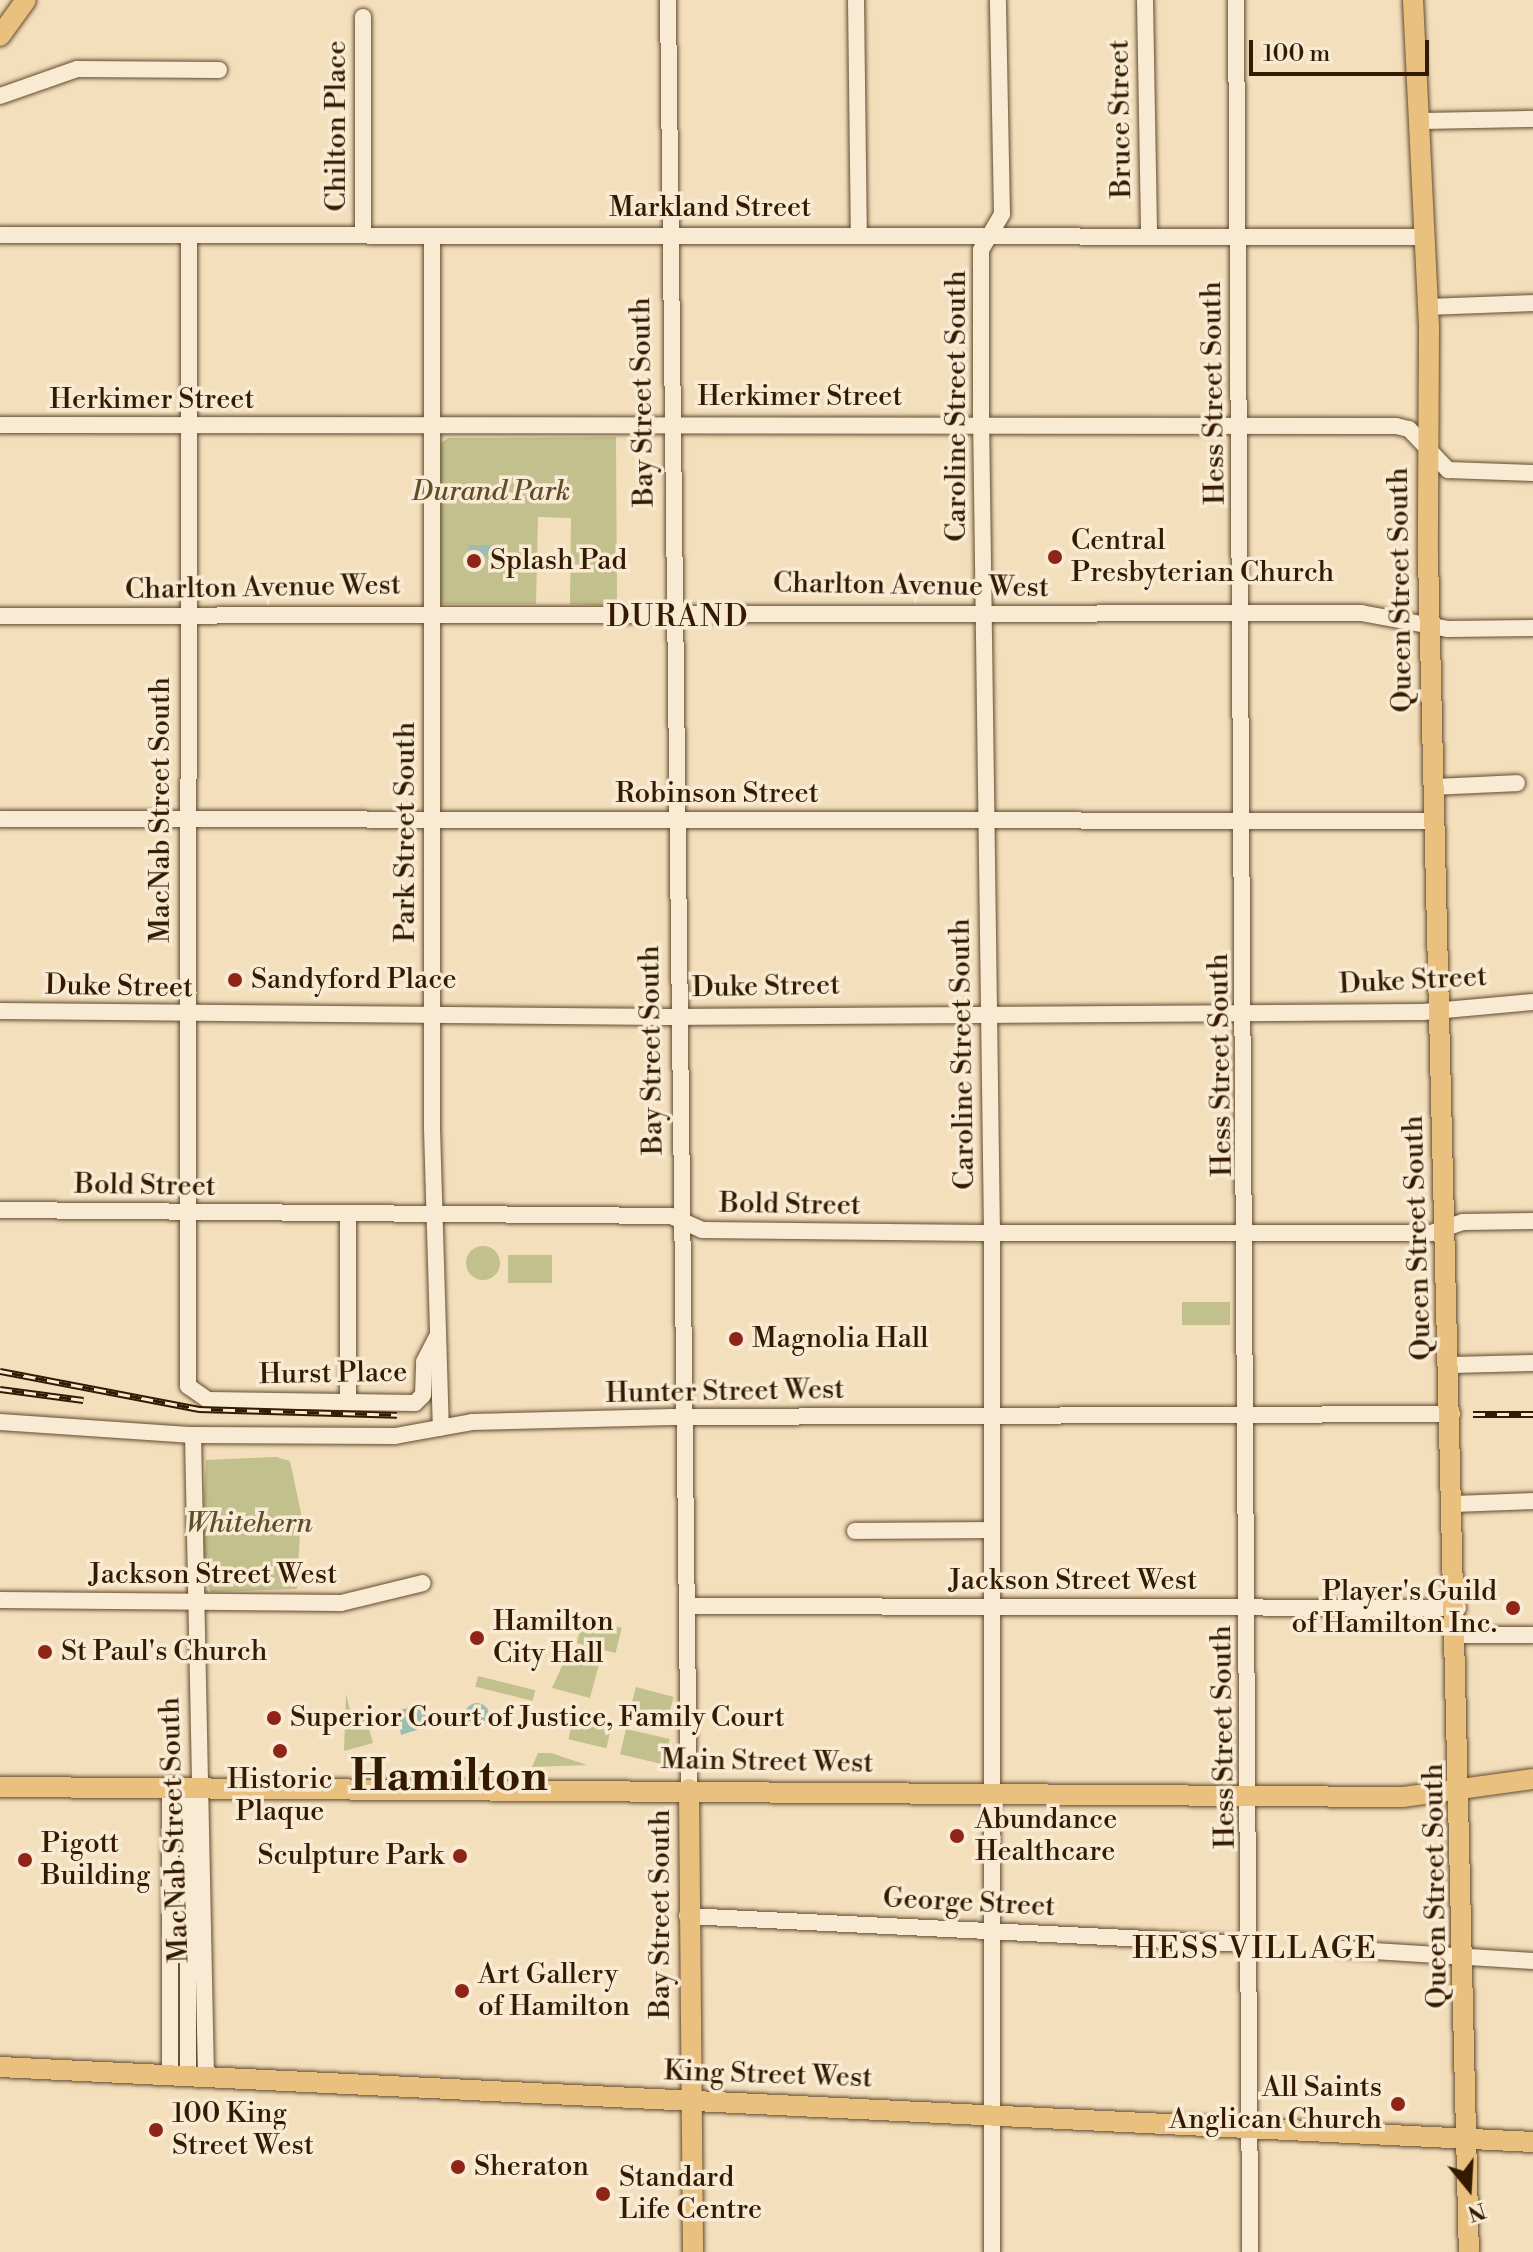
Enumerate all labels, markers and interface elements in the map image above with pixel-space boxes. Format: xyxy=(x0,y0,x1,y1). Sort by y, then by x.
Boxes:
scale bar xyxy=(1253,24,1433,74)
street label: Bruce Street xyxy=(1103,39,1139,199)
text: 100 m xyxy=(1263,39,1330,69)
street label: Chilton Place xyxy=(320,40,354,212)
street label: Markland Street xyxy=(609,191,811,225)
street label: Caroline Street South xyxy=(940,270,974,542)
street label: Hess Street South xyxy=(1195,281,1233,505)
street label: Bay Street South xyxy=(624,297,662,507)
street label: Herkimer Street xyxy=(698,380,902,414)
street label: Herkimer Street xyxy=(50,383,254,417)
street label: Queen Street South xyxy=(1382,467,1420,713)
park label: Durand Park xyxy=(412,475,570,509)
place label: Central Presbyterian Church xyxy=(1071,524,1334,590)
place label: Splash Pad xyxy=(490,544,627,578)
marker: Central Presbyterian Church xyxy=(1046,548,1064,566)
marker: Splash Pad xyxy=(465,552,483,570)
street label: Charlton Avenue West xyxy=(773,567,1049,605)
street label: Charlton Avenue West xyxy=(125,569,401,607)
district label: DURAND xyxy=(606,599,750,635)
street label: MacNab Street South xyxy=(144,677,178,943)
street label: Park Street South xyxy=(389,722,423,942)
street label: Robinson Street xyxy=(615,777,819,811)
street label: Caroline Street South xyxy=(944,918,982,1190)
street label: Bay Street South xyxy=(633,945,671,1155)
street label: Hess Street South xyxy=(1202,953,1240,1177)
street label: Duke Street xyxy=(1338,960,1488,1002)
place label: Sandyford Place xyxy=(251,963,457,997)
street label: Duke Street xyxy=(45,969,193,1005)
street label: Duke Street xyxy=(692,969,840,1005)
marker: Sandyford Place xyxy=(226,971,244,989)
street label: Queen Street South xyxy=(1397,1115,1439,1361)
street label: Bold Street xyxy=(74,1168,216,1204)
street label: Bold Street xyxy=(719,1187,861,1223)
place label: Magnolia Hall xyxy=(752,1322,928,1356)
marker: Magnolia Hall xyxy=(727,1330,745,1348)
street label: Hurst Place xyxy=(258,1356,408,1392)
street label: Hunter Street West xyxy=(605,1373,845,1411)
park label: Whitehern xyxy=(186,1507,312,1541)
street label: Jackson Street West xyxy=(89,1558,337,1592)
street label: Jackson Street West xyxy=(949,1564,1197,1598)
place label: Player's Guild of Hamilton Inc. xyxy=(1292,1575,1497,1641)
marker: Player's Guild of Hamilton Inc. xyxy=(1504,1599,1522,1617)
place label: Hamilton City Hall xyxy=(493,1605,614,1671)
street label: Hess Street South xyxy=(1205,1625,1243,1849)
marker: Hamilton City Hall xyxy=(468,1629,486,1647)
place label: St Paul's Church xyxy=(61,1635,267,1669)
marker: St Paul's Church xyxy=(36,1643,54,1661)
street label: MacNab Street South xyxy=(154,1697,196,1963)
place label: Superior Court of Justice, Family Court xyxy=(290,1701,785,1735)
marker: Superior Court of Justice, Family Court xyxy=(265,1709,283,1727)
marker: Historic Plaque xyxy=(271,1742,289,1760)
street label: Main Street West xyxy=(660,1743,874,1781)
district label: Hamilton xyxy=(350,1751,548,1803)
place label: Historic Plaque xyxy=(227,1763,333,1829)
street label: Queen Street South xyxy=(1417,1763,1455,2009)
place label: Abundance Healthcare xyxy=(975,1803,1117,1869)
street label: Bay Street South xyxy=(644,1809,678,2019)
marker: Abundance Healthcare xyxy=(946,1825,968,1847)
place label: Pigott Building xyxy=(41,1827,151,1893)
place label: Sculpture Park xyxy=(257,1839,444,1873)
marker: Sculpture Park xyxy=(451,1847,469,1865)
marker: Pigott Building xyxy=(16,1851,34,1869)
street label: George Street xyxy=(882,1882,1056,1924)
district label: HESS VILLAGE xyxy=(1132,1931,1378,1967)
place label: Art Gallery of Hamilton xyxy=(478,1958,630,2024)
marker: Art Gallery of Hamilton xyxy=(453,1982,471,2000)
street label: King Street West xyxy=(663,2055,873,2095)
place label: All Saints Anglican Church xyxy=(1169,2071,1382,2137)
marker: All Saints Anglican Church xyxy=(1389,2095,1407,2113)
place label: 100 King Street West xyxy=(172,2097,314,2163)
marker: 100 King Street West xyxy=(147,2121,165,2139)
north arrow xyxy=(1429,2148,1509,2228)
place label: Sheraton xyxy=(474,2150,589,2184)
marker: Sheraton xyxy=(449,2158,467,2176)
place label: Standard Life Centre xyxy=(619,2161,762,2227)
marker: Standard Life Centre xyxy=(594,2185,612,2203)
text: N xyxy=(1464,2196,1489,2227)

